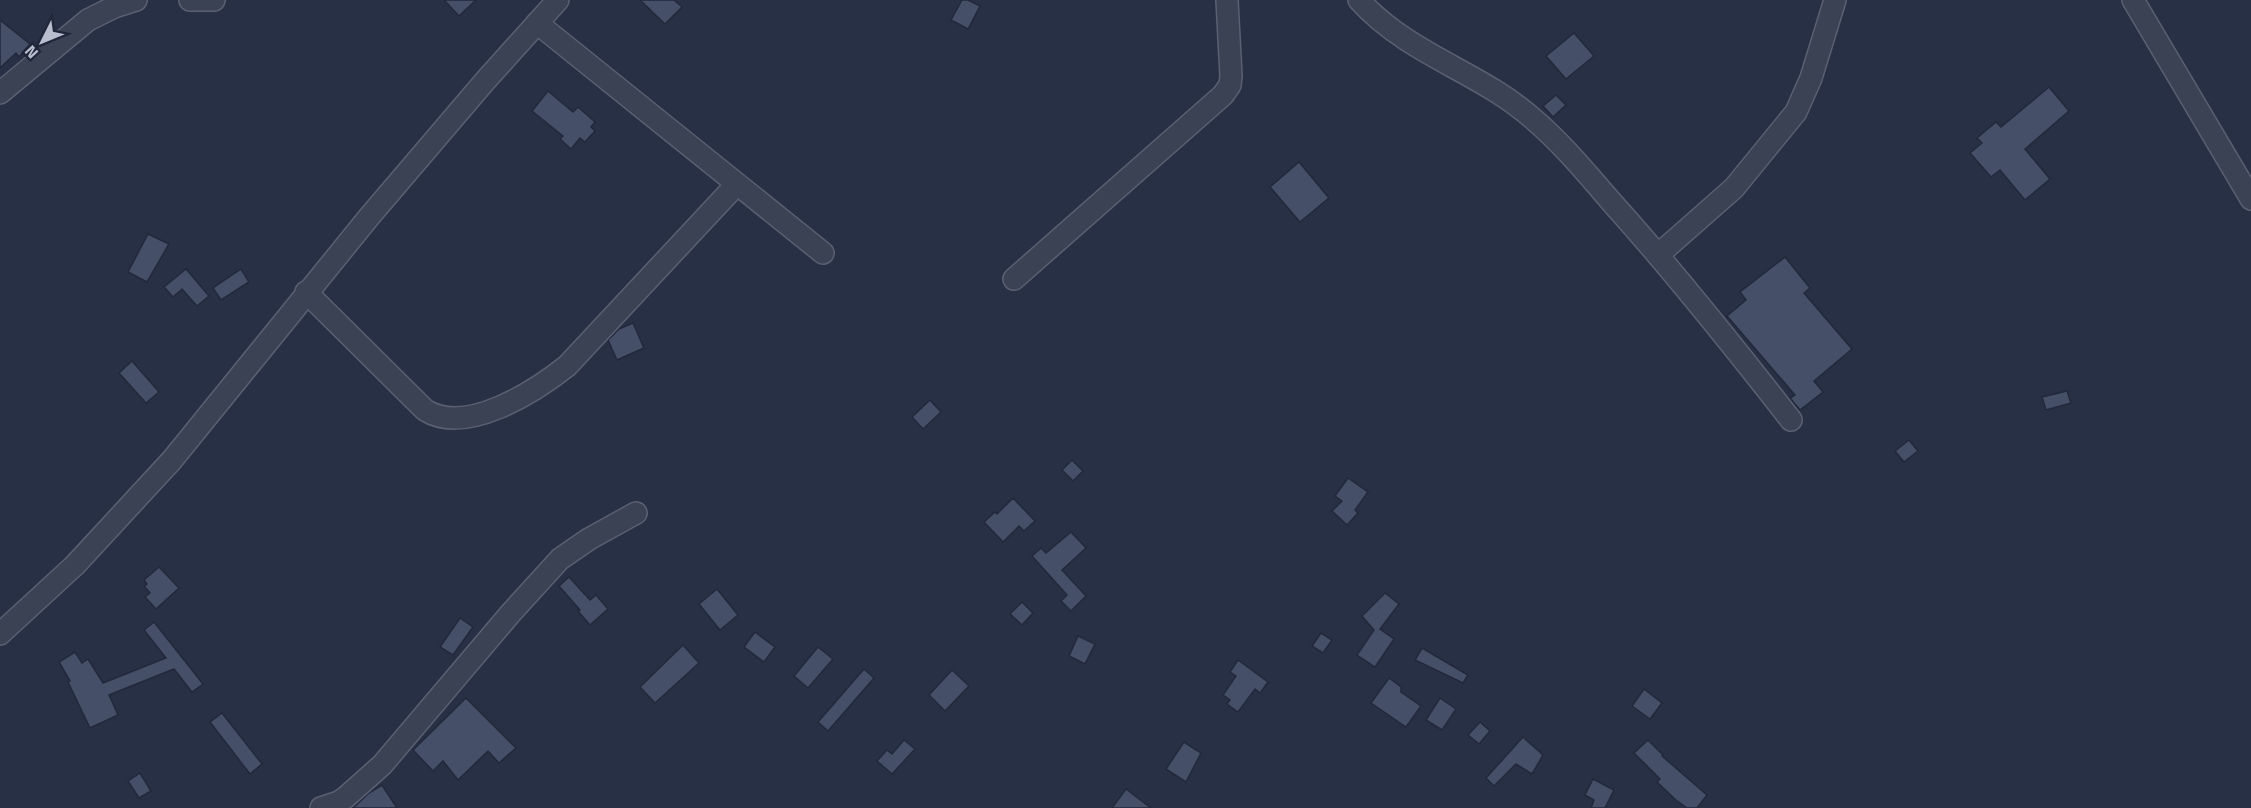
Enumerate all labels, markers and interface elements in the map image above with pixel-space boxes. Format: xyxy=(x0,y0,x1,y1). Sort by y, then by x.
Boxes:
north arrow xyxy=(12,12,72,72)
text: N xyxy=(18,40,44,64)

